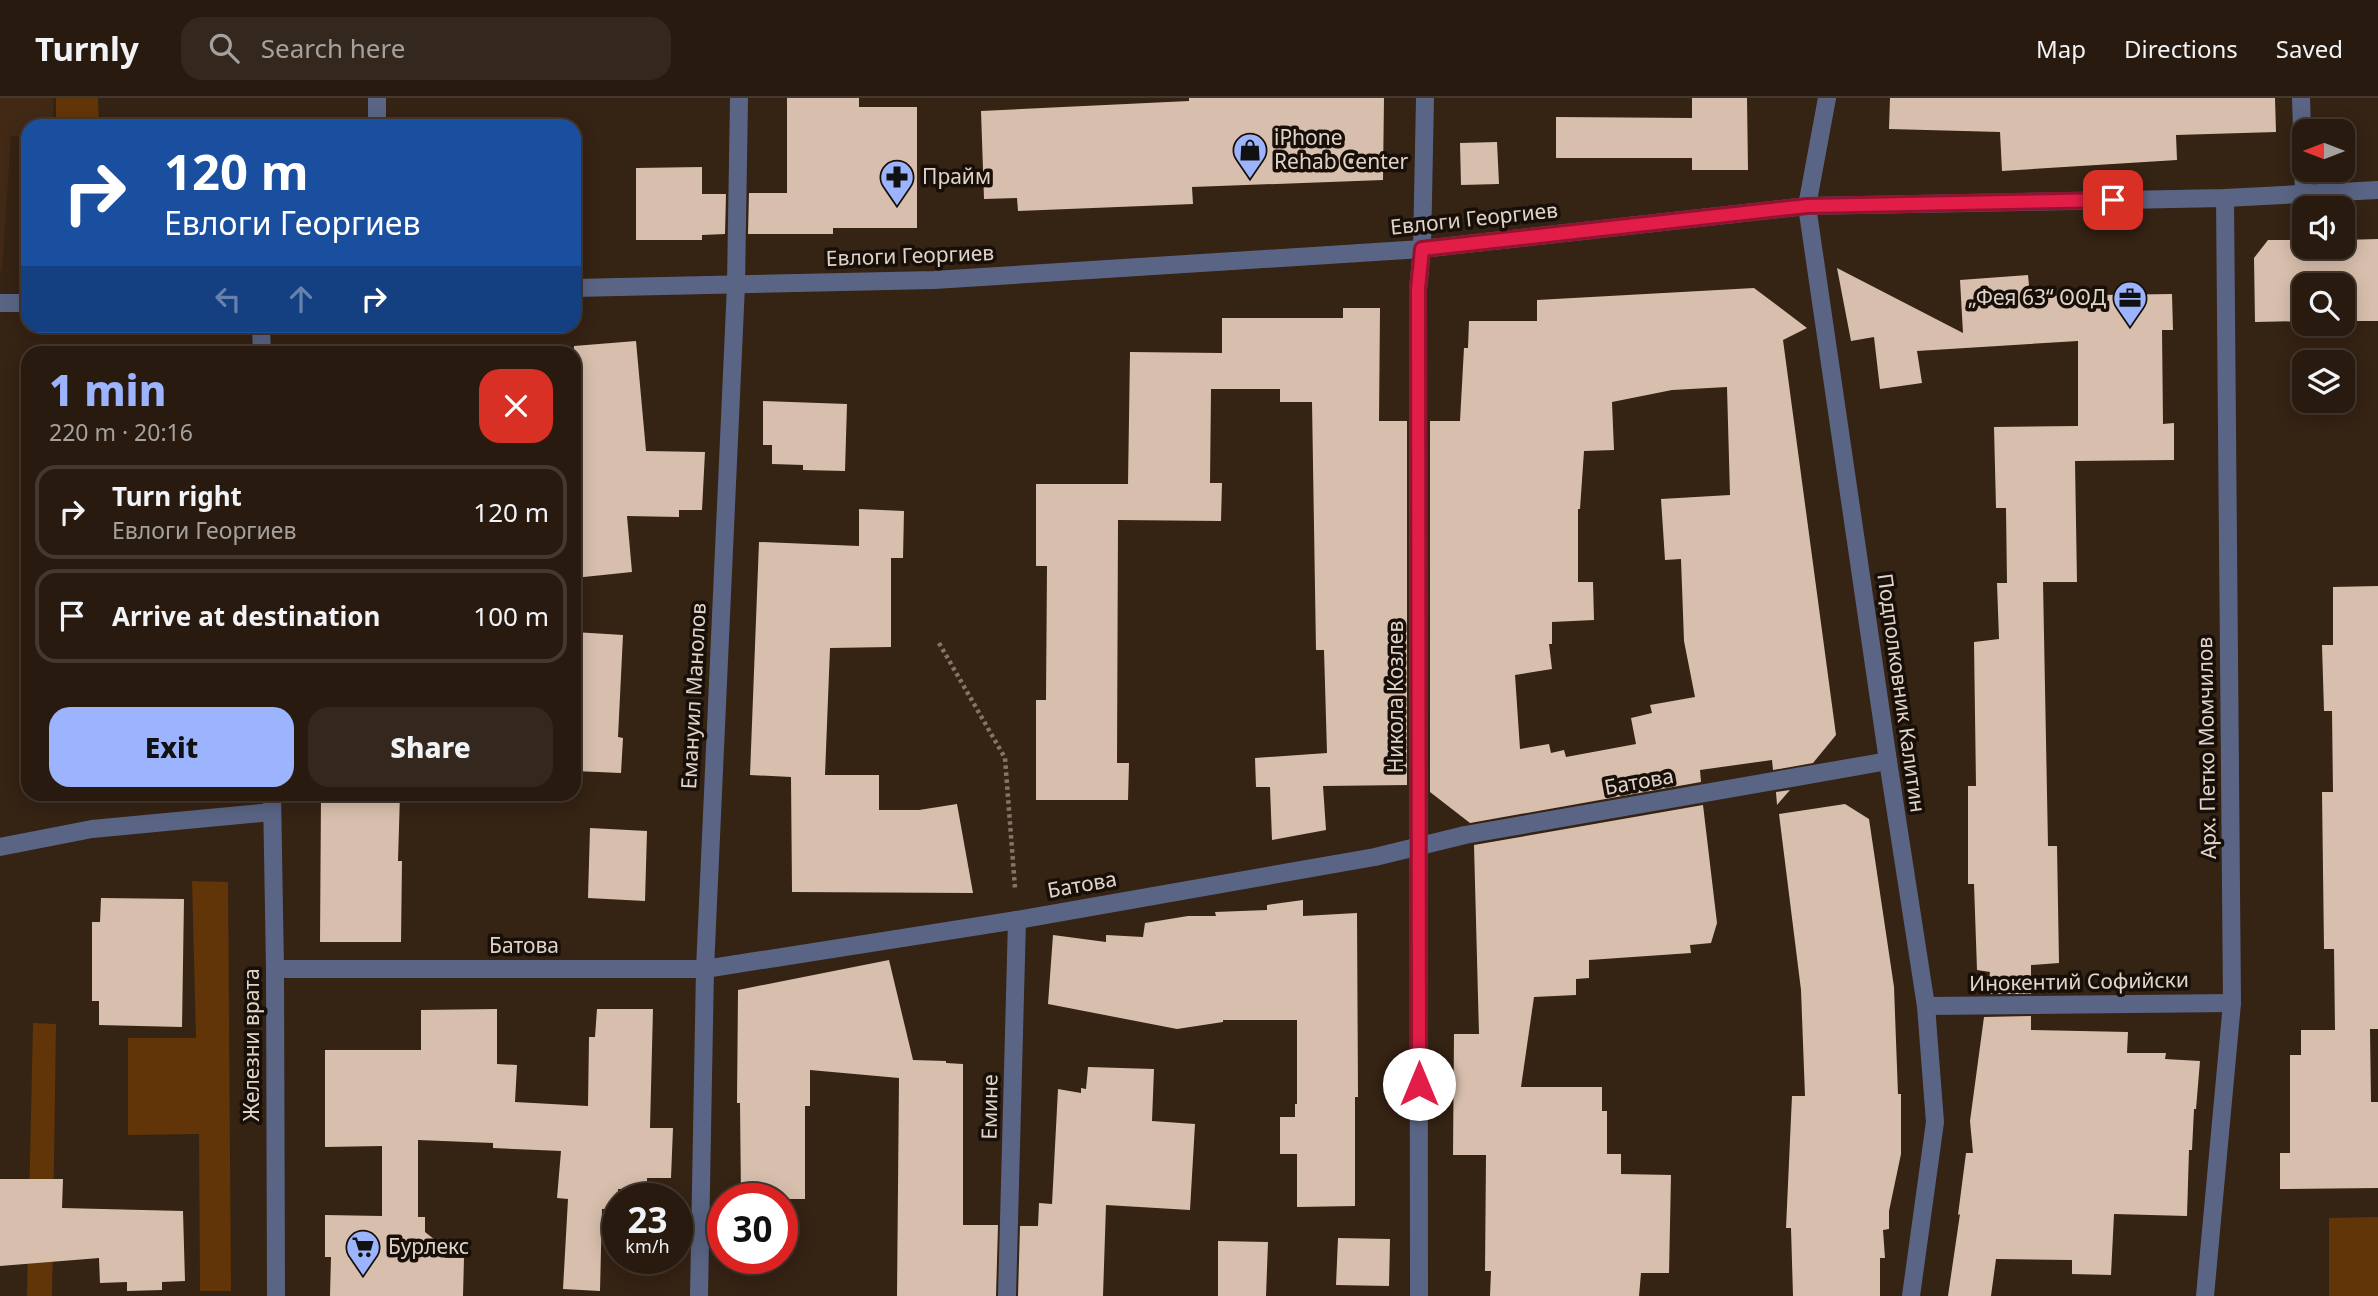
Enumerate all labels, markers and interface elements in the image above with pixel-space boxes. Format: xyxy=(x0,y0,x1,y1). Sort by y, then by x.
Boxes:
search box xyxy=(181,17,671,80)
text: Turnly xyxy=(35,26,139,71)
icon: search xyxy=(205,29,243,67)
text: Search here xyxy=(261,30,405,66)
text: Map xyxy=(2036,32,2086,65)
text: Directions xyxy=(2124,32,2238,65)
text: Saved xyxy=(2276,32,2343,65)
north arrow xyxy=(2292,119,2356,182)
map controls xyxy=(2292,119,2355,413)
place label: iPhone Rehab Center xyxy=(1274,123,1409,175)
shop icon: iPhone Rehab Center xyxy=(1231,131,1269,180)
text: 120 m xyxy=(164,138,309,204)
icon: right xyxy=(49,147,140,238)
pharmacy icon: Прайм xyxy=(878,158,916,207)
place label: Прайм xyxy=(922,162,991,190)
pin xyxy=(2083,170,2143,230)
icon: arrive xyxy=(2094,181,2132,219)
street label: Евлоги Георгиев xyxy=(1389,195,1559,241)
button: sound xyxy=(2292,196,2355,259)
text: Евлоги Георгиев xyxy=(164,201,421,244)
street label: Евлоги Георгиев xyxy=(825,238,995,272)
button: search xyxy=(2292,273,2355,336)
office icon: „Фея 63“ ООД xyxy=(2111,279,2149,328)
icon: left xyxy=(209,280,247,318)
icon: ahead xyxy=(282,280,320,318)
icon: right xyxy=(355,280,393,318)
place label: „Фея 63“ ООД xyxy=(1968,283,2107,311)
button: layers xyxy=(2292,350,2355,413)
text: 1 min xyxy=(49,361,166,418)
button: close xyxy=(479,369,553,443)
text: 220 m · 20:16 xyxy=(49,416,193,448)
text: Turn right xyxy=(112,478,242,514)
icon: right xyxy=(53,493,91,531)
text: 120 m xyxy=(473,494,549,530)
text: Евлоги Георгиев xyxy=(112,514,296,546)
street label: Подполковник Калитин xyxy=(1871,571,1933,814)
icon: arrive xyxy=(53,597,91,635)
text: Arrive at destination xyxy=(112,598,381,634)
text: 100 m xyxy=(473,598,549,634)
street label: Емануил Манолов xyxy=(674,602,712,790)
street label: Никола Козлев xyxy=(1381,621,1409,773)
street label: Арх. Петко Момчилов xyxy=(2190,637,2222,859)
button: Exit xyxy=(49,707,294,787)
button: Share xyxy=(308,707,553,787)
street label: Батова xyxy=(1602,761,1676,801)
street label: Батова xyxy=(1045,864,1119,904)
street label: Батова xyxy=(489,931,559,959)
street label: Инокентий Софийски xyxy=(1969,965,2189,997)
street label: Железни врата xyxy=(237,968,265,1122)
position arrow xyxy=(1382,1047,1456,1121)
street label: Емине xyxy=(974,1074,1004,1140)
speed limit sign: 30 xyxy=(707,1183,798,1274)
text: 23 xyxy=(627,1196,668,1243)
supermarket icon: Бурлекс xyxy=(344,1228,382,1277)
place label: Бурлекс xyxy=(388,1232,469,1260)
text: km/h xyxy=(625,1234,670,1258)

